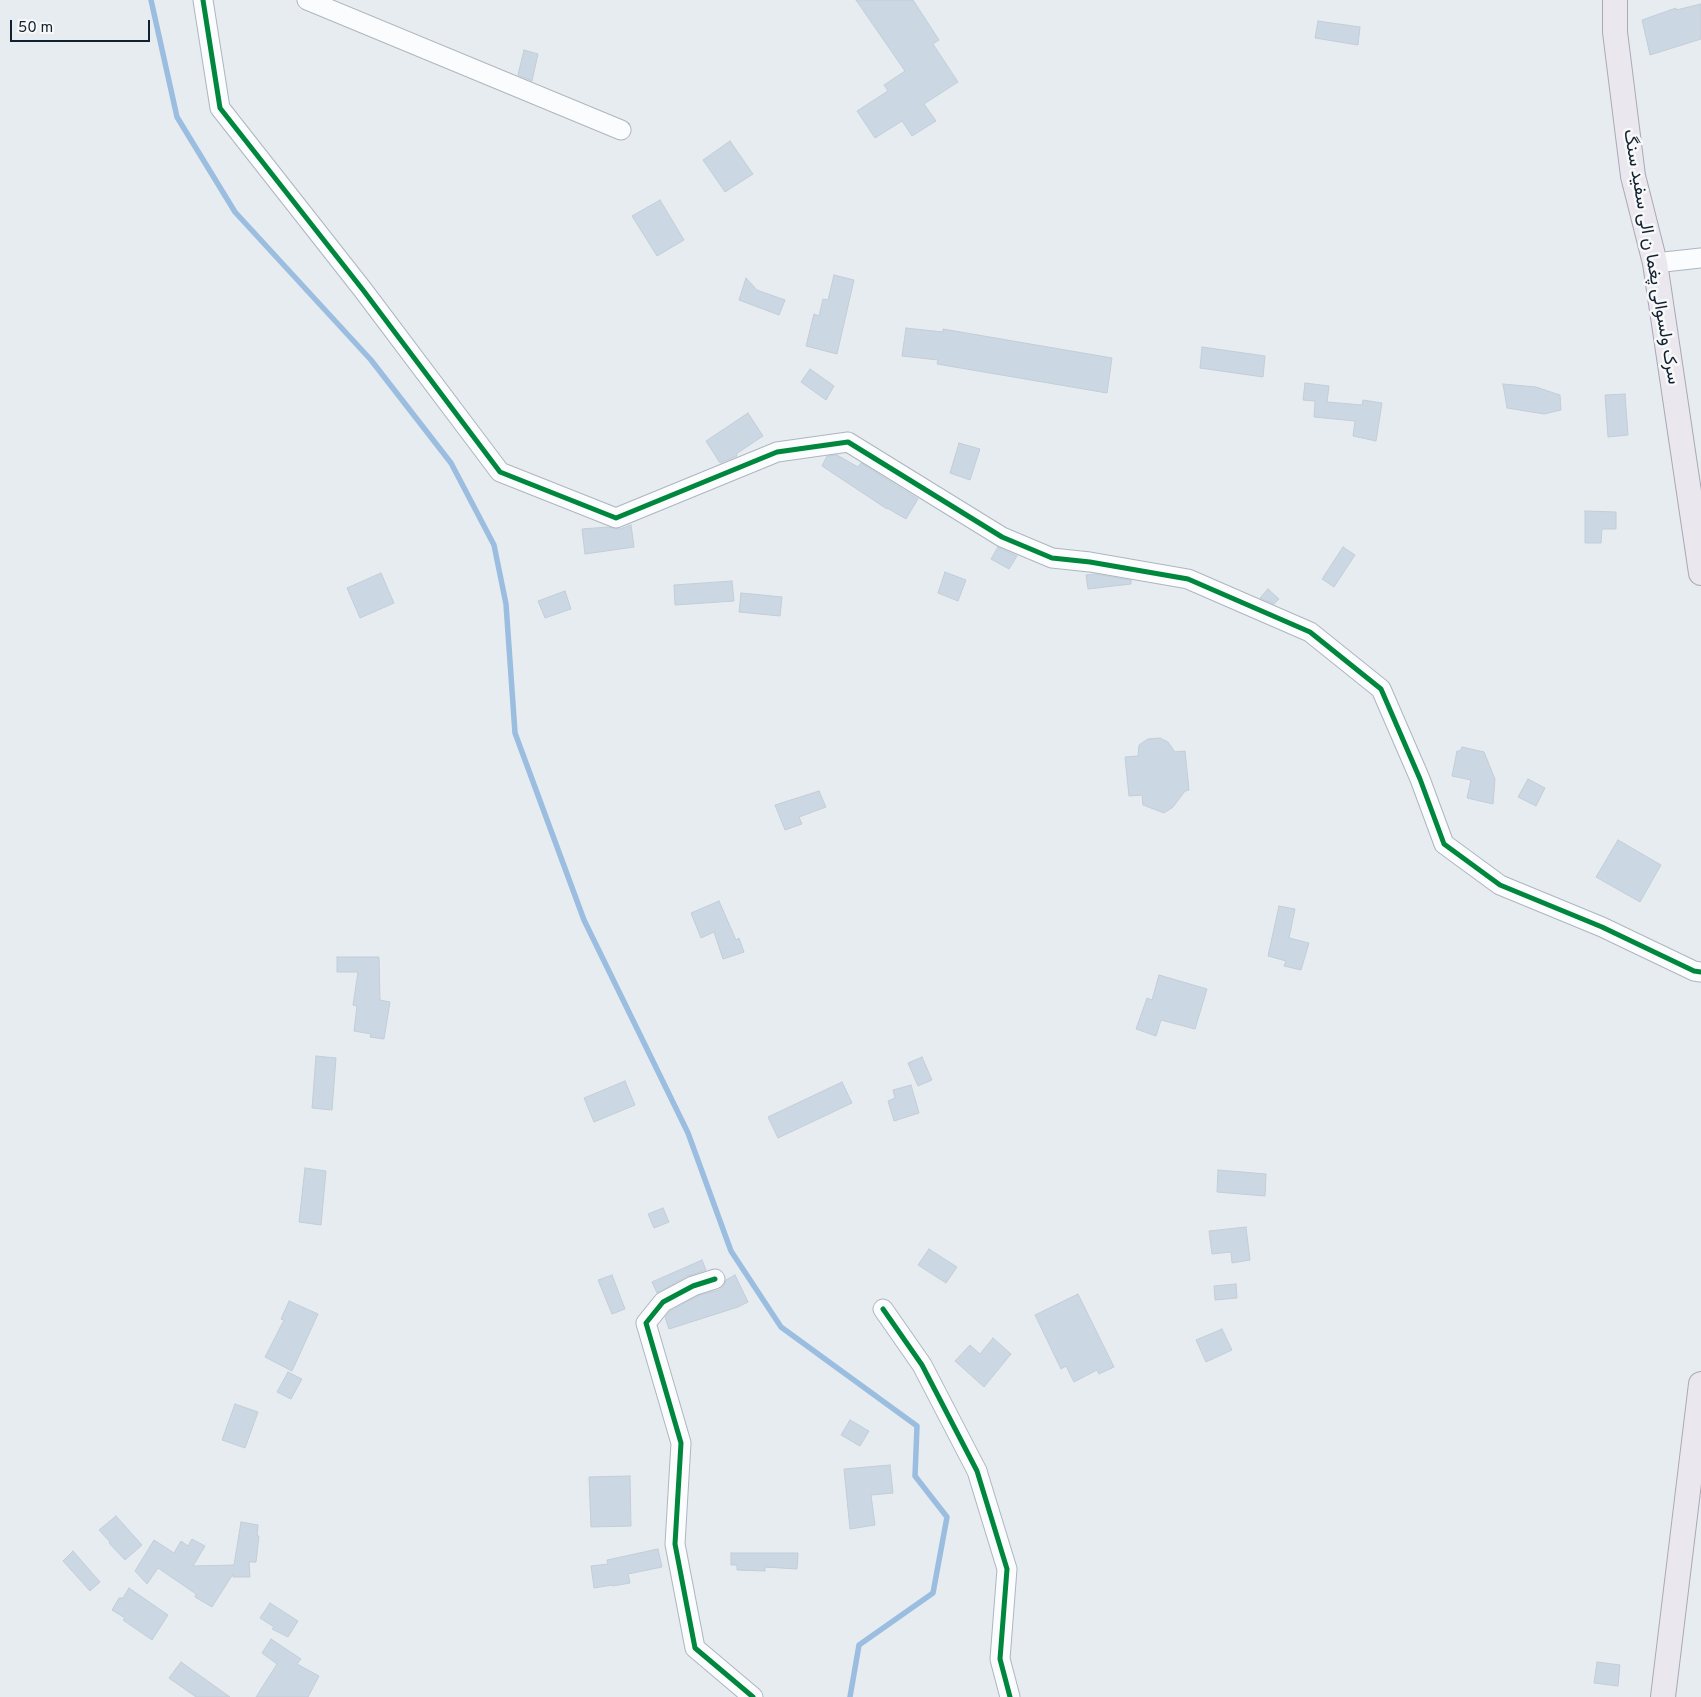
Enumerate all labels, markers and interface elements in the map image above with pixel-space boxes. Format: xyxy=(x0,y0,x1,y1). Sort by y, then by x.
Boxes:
scale bar xyxy=(12,10,152,42)
text: 50 m xyxy=(18,19,53,38)
street label: سرک ولسوالی پغما ن الی سفید سنگ xyxy=(1617,128,1683,386)

